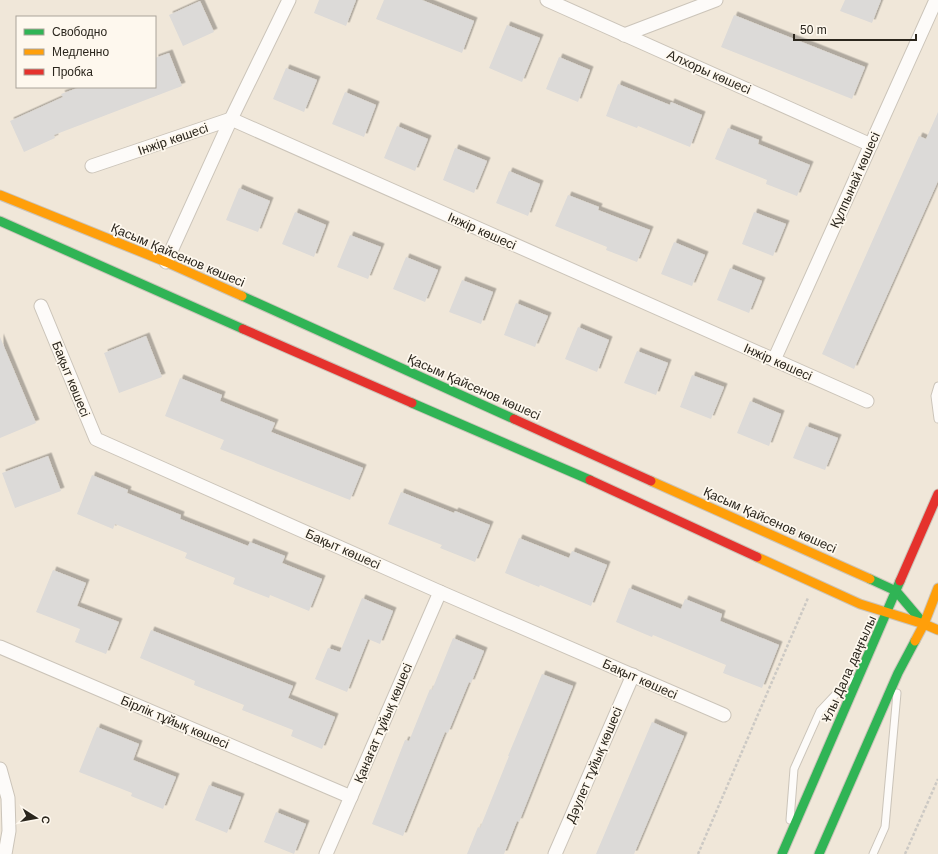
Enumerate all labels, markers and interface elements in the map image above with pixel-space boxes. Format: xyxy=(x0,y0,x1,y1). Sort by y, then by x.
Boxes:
legend xyxy=(16,16,156,88)
scale bar xyxy=(794,16,916,42)
text: 50 m xyxy=(800,23,827,37)
text: Свободно xyxy=(52,25,107,39)
text: Медленно xyxy=(52,45,109,59)
street label: Алхоры көшесі xyxy=(665,47,753,97)
text: Пробка xyxy=(52,65,93,79)
street label: Інжір көшесі xyxy=(136,120,210,158)
street label: Құлпынай көшесі xyxy=(827,130,883,230)
street label: Інжір көшесі xyxy=(446,209,519,253)
street label: Қасым Қайсенов көшесі xyxy=(109,220,247,290)
street label: Бақыт көшесі xyxy=(49,339,93,419)
street label: Інжір көшесі xyxy=(742,340,815,384)
street label: Қасым Қайсенов көшесі xyxy=(405,351,543,423)
street label: Қасым Қайсенов көшесі xyxy=(701,484,839,556)
street label: Бақыт көшесі xyxy=(303,526,383,572)
street label: Ұлы Дала даңғылы xyxy=(819,613,879,725)
street label: Бақыт көшесі xyxy=(600,656,680,702)
street label: Қанағат тұйық көшесі xyxy=(351,661,415,785)
street label: Бірлік тұйық көшесі xyxy=(119,692,232,752)
street label: Дәулет тұйық көшесі xyxy=(563,705,625,825)
north arrow xyxy=(16,798,56,838)
text: С xyxy=(39,815,52,825)

